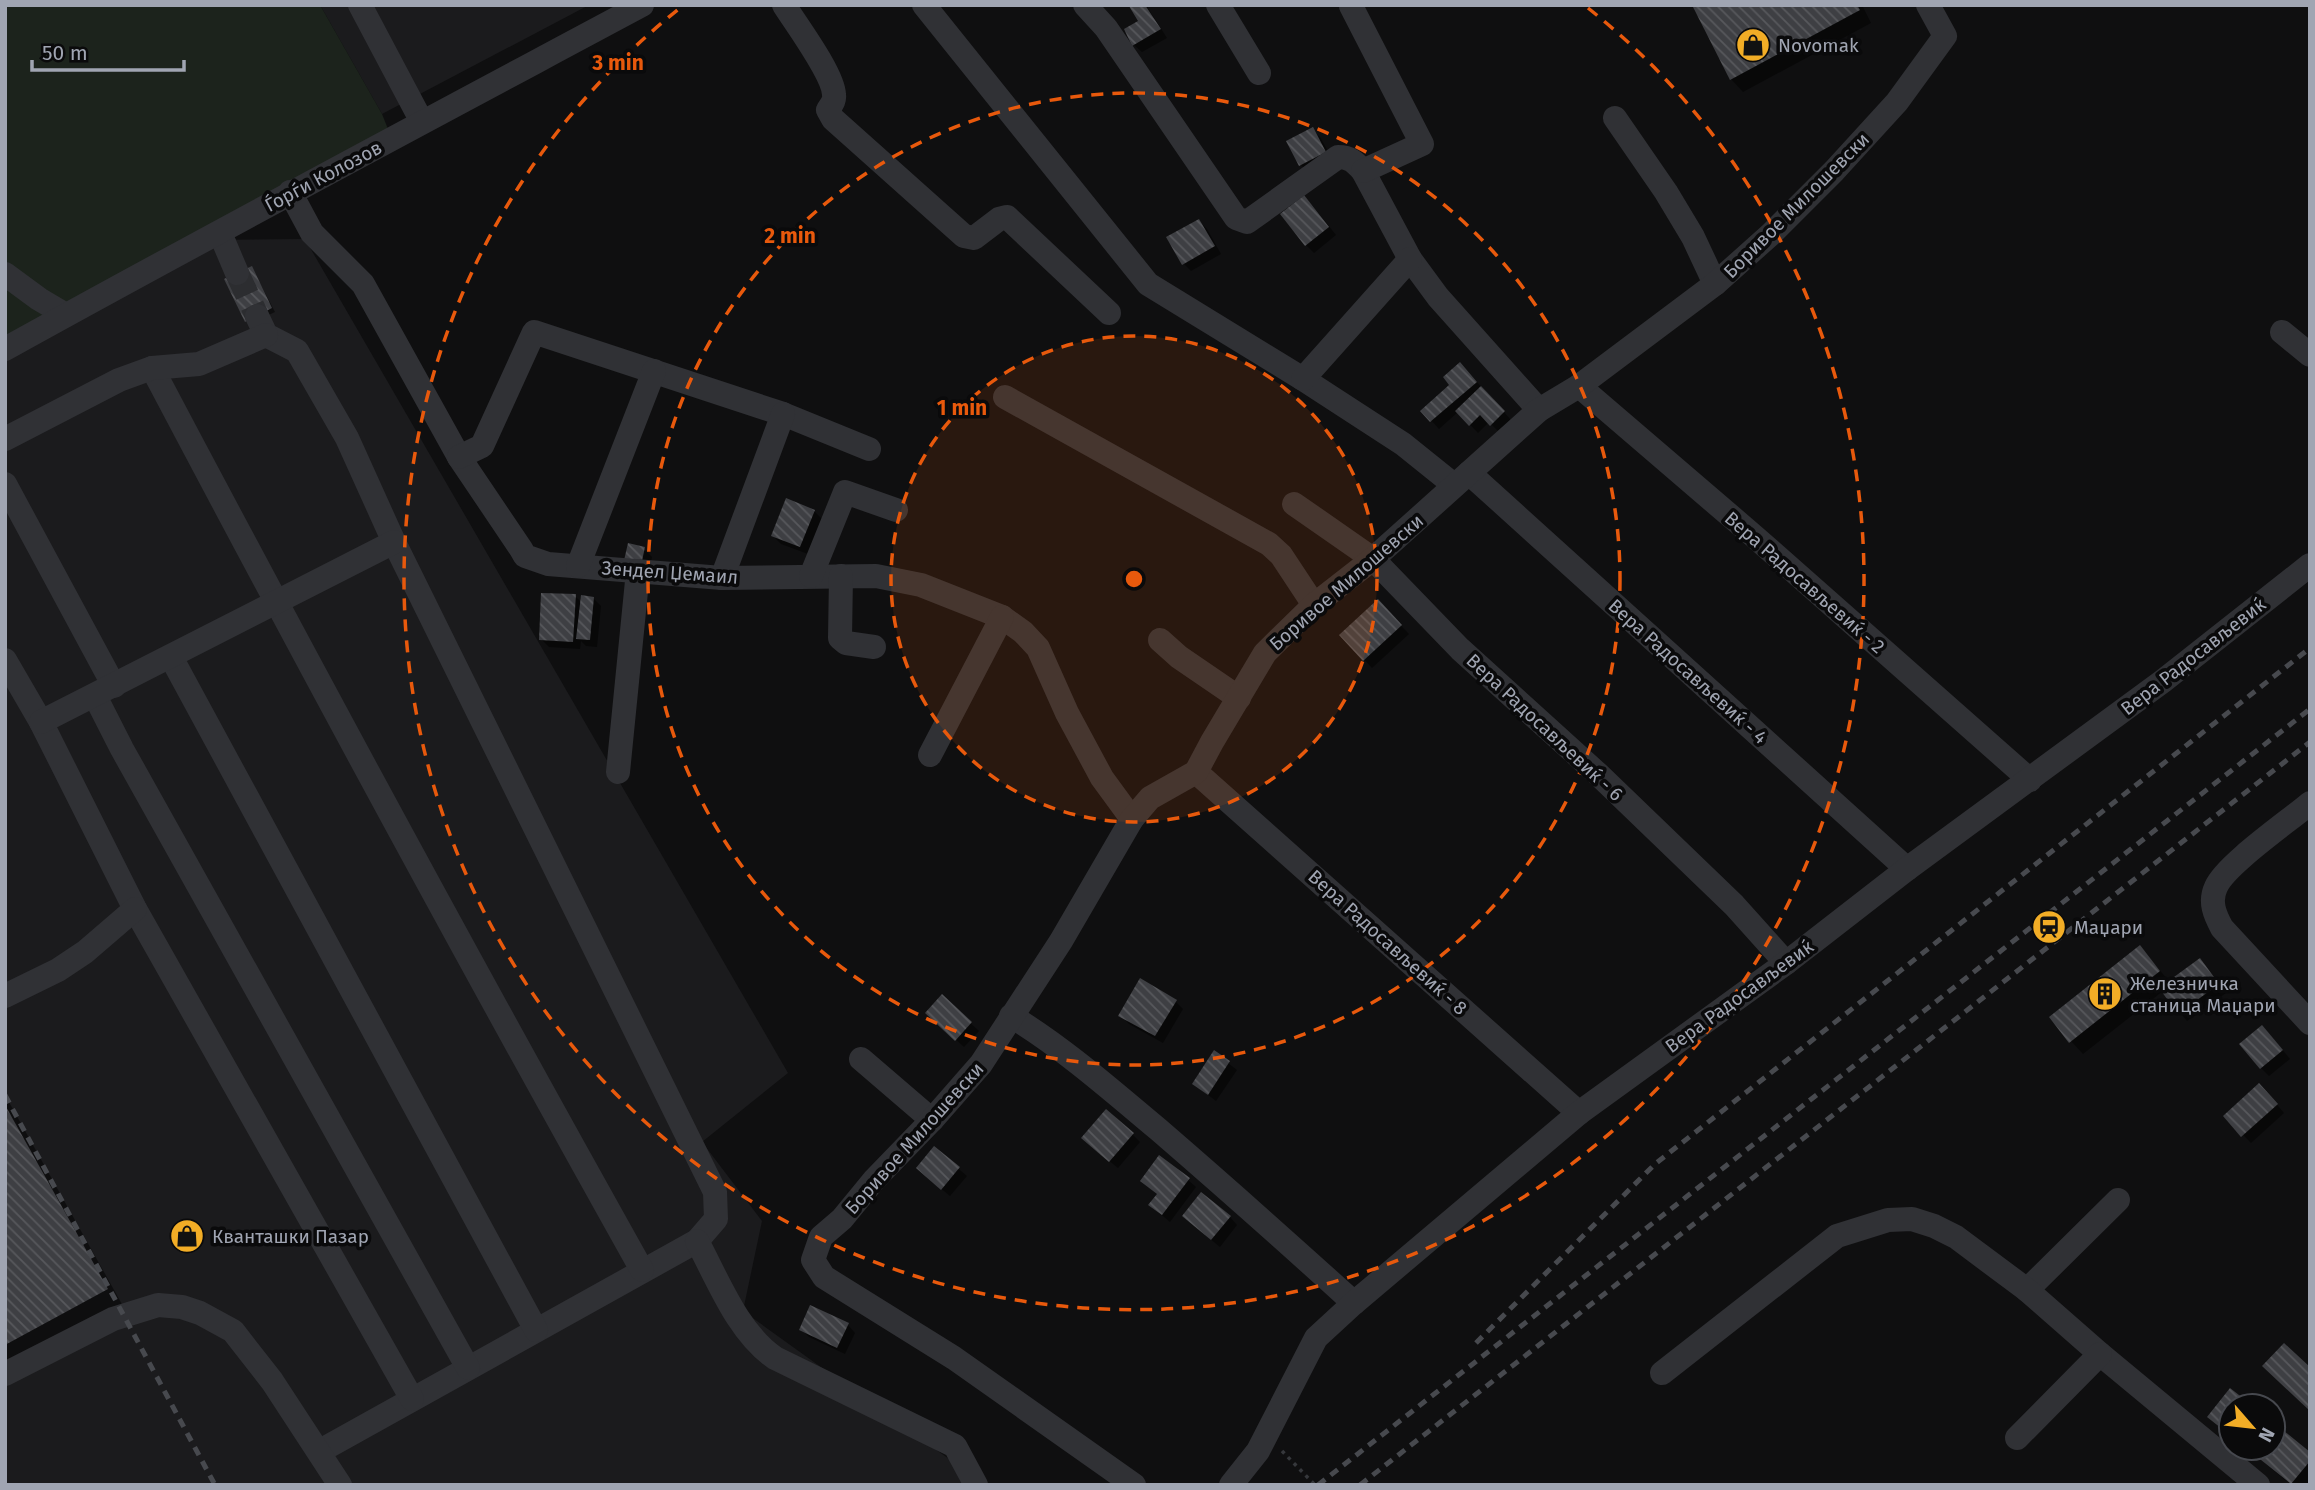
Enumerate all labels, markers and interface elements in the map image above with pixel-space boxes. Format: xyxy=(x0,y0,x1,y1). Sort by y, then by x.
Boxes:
shop icon: Novomak xyxy=(1734,26,1772,64)
scale bar xyxy=(32,28,184,72)
place label: Novomak xyxy=(1778,34,1859,57)
text: 50 m xyxy=(42,40,88,66)
text: 3 min xyxy=(591,50,644,76)
street label: Боривое Милошевски xyxy=(1719,128,1874,283)
street label: Ѓорѓи Колозов xyxy=(261,136,386,217)
text: 2 min xyxy=(764,223,816,249)
text: 1 min xyxy=(937,395,987,421)
street label: Вера Радосављевиќ - 2 xyxy=(1720,507,1889,658)
street label: Боривое Милошевски xyxy=(1265,509,1428,656)
street label: Зендел Џемаил xyxy=(601,556,739,589)
centre of rings xyxy=(1122,567,1146,591)
street label: Вера Радосављевиќ xyxy=(2116,593,2270,720)
street label: Вера Радосављевиќ - 4 xyxy=(1604,594,1772,749)
street label: Вера Радосављевиќ - 6 xyxy=(1462,649,1628,806)
street label: Вера Радосављевиќ - 8 xyxy=(1304,865,1472,1020)
station icon: Маџари xyxy=(2030,908,2068,946)
place label: Маџари xyxy=(2074,916,2143,939)
street label: Вера Радосављевиќ xyxy=(1661,935,1818,1058)
place label: Железничка станица Маџари xyxy=(2130,972,2276,1017)
building icon: Железничка станица Маџари xyxy=(2086,975,2124,1013)
street label: Боривое Милошевски xyxy=(840,1058,989,1219)
shop icon: Кванташки Пазар xyxy=(168,1217,206,1255)
place label: Кванташки Пазар xyxy=(212,1225,369,1248)
north arrow xyxy=(2217,1392,2287,1462)
text: N xyxy=(2253,1424,2280,1446)

